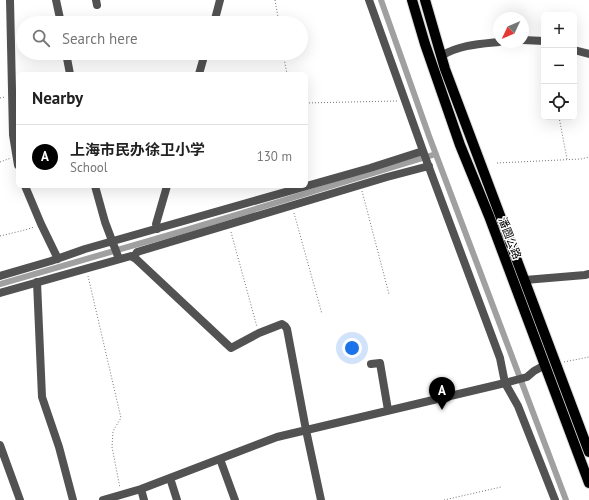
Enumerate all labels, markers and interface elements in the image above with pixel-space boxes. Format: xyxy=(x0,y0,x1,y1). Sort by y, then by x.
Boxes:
north arrow xyxy=(493,12,529,48)
map controls xyxy=(541,12,577,120)
button: + xyxy=(541,12,577,48)
search box xyxy=(16,16,308,60)
icon: search xyxy=(30,27,52,49)
text: Search here xyxy=(62,29,138,48)
button: − xyxy=(541,48,577,84)
button: locate xyxy=(541,84,577,120)
text: Nearby xyxy=(32,87,83,109)
text: 上海市民办徐卫小学 xyxy=(70,140,205,159)
text: A xyxy=(41,148,49,165)
text: 130 m xyxy=(257,148,292,165)
text: School xyxy=(70,159,108,176)
street label: 潘圆公路 xyxy=(496,215,524,261)
your location xyxy=(342,338,362,358)
pin: A xyxy=(429,377,455,410)

